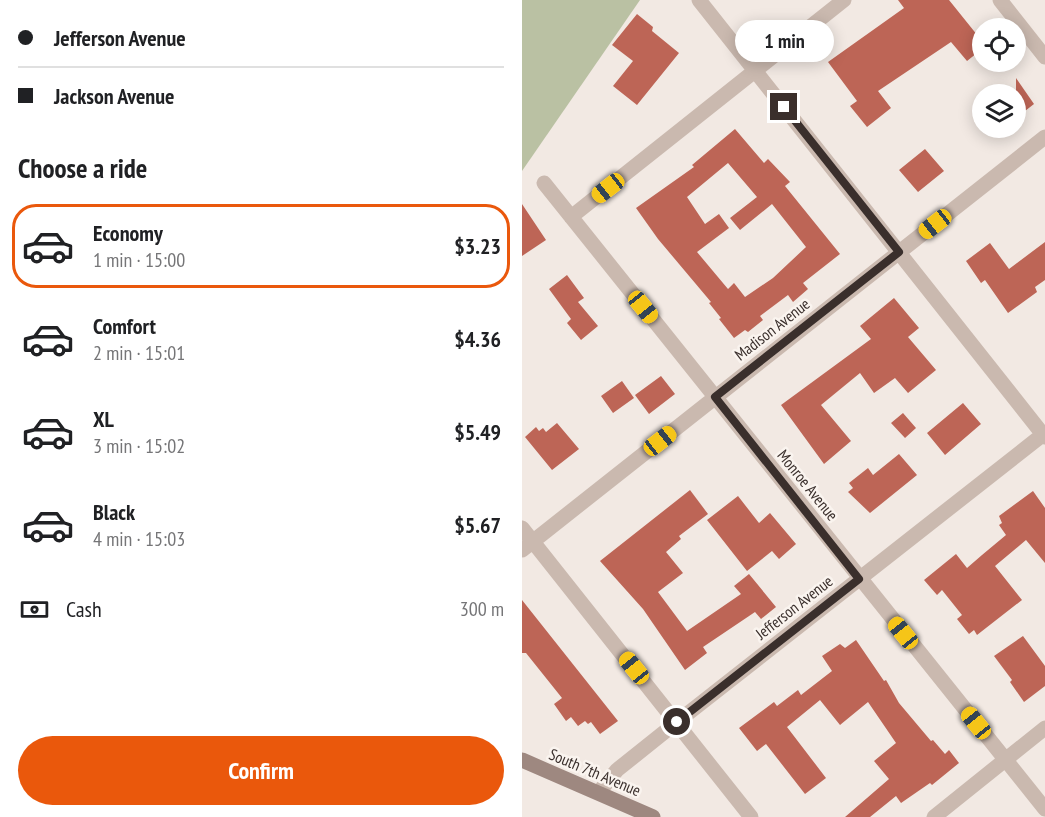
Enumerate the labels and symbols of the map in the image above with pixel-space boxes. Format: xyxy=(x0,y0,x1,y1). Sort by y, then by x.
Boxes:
callout: 1 min xyxy=(734,20,834,62)
route end xyxy=(770,93,797,120)
car xyxy=(588,170,628,206)
car xyxy=(915,206,955,242)
car xyxy=(625,287,661,327)
street label: Madison Avenue xyxy=(730,293,814,365)
car xyxy=(640,423,680,459)
street label: Monroe Avenue xyxy=(773,445,843,525)
street label: Jefferson Avenue xyxy=(751,571,837,644)
car xyxy=(885,613,921,653)
car xyxy=(616,648,652,688)
car xyxy=(958,703,994,743)
route start xyxy=(663,708,690,735)
street label: South 7th Avenue xyxy=(546,744,644,800)

